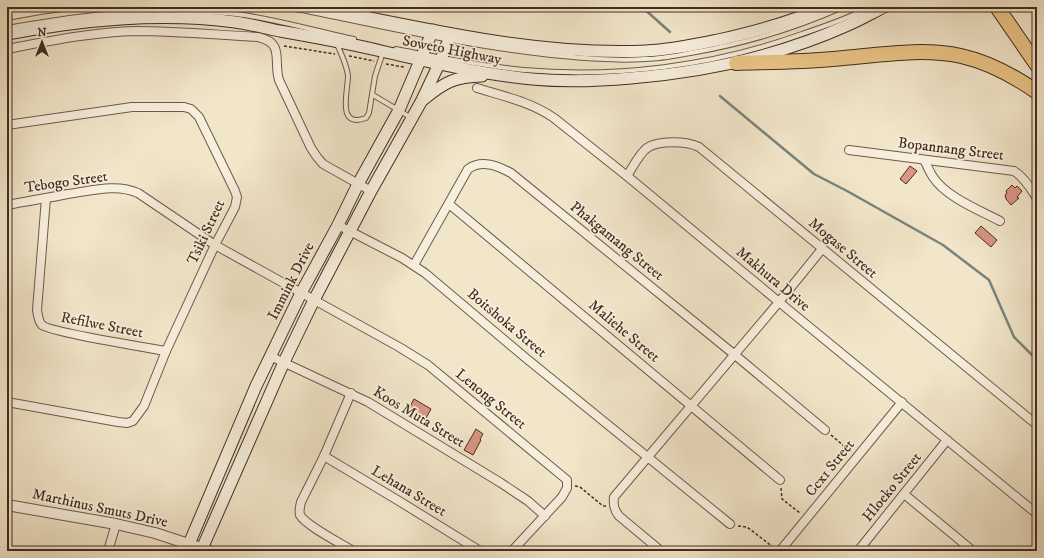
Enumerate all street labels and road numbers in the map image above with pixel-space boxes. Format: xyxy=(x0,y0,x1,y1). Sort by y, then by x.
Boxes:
street label: Soweto Highway xyxy=(401,31,504,69)
street label: Bopannang Street xyxy=(897,133,1005,165)
street label: Tebogo Street xyxy=(23,167,109,197)
street label: Tsiki Street xyxy=(183,197,229,267)
street label: Phakgamang Street xyxy=(566,197,668,285)
street label: Mogase Street xyxy=(805,214,882,283)
street label: Immink Drive xyxy=(263,239,319,323)
street label: Makhura Drive xyxy=(732,242,814,316)
street label: Boitshoka Street xyxy=(463,284,551,362)
street label: Maliehe Street xyxy=(584,296,664,366)
street label: Refilwe Street xyxy=(59,308,145,342)
street label: Lenong Street xyxy=(452,365,531,434)
street label: Koos Muta Street xyxy=(370,382,469,452)
street label: Ccx1 Street xyxy=(801,435,859,500)
street label: Hloeko Street xyxy=(858,448,926,526)
street label: Lehana Street xyxy=(368,461,450,521)
street label: Marthinus Smuts Drive xyxy=(30,484,170,532)

